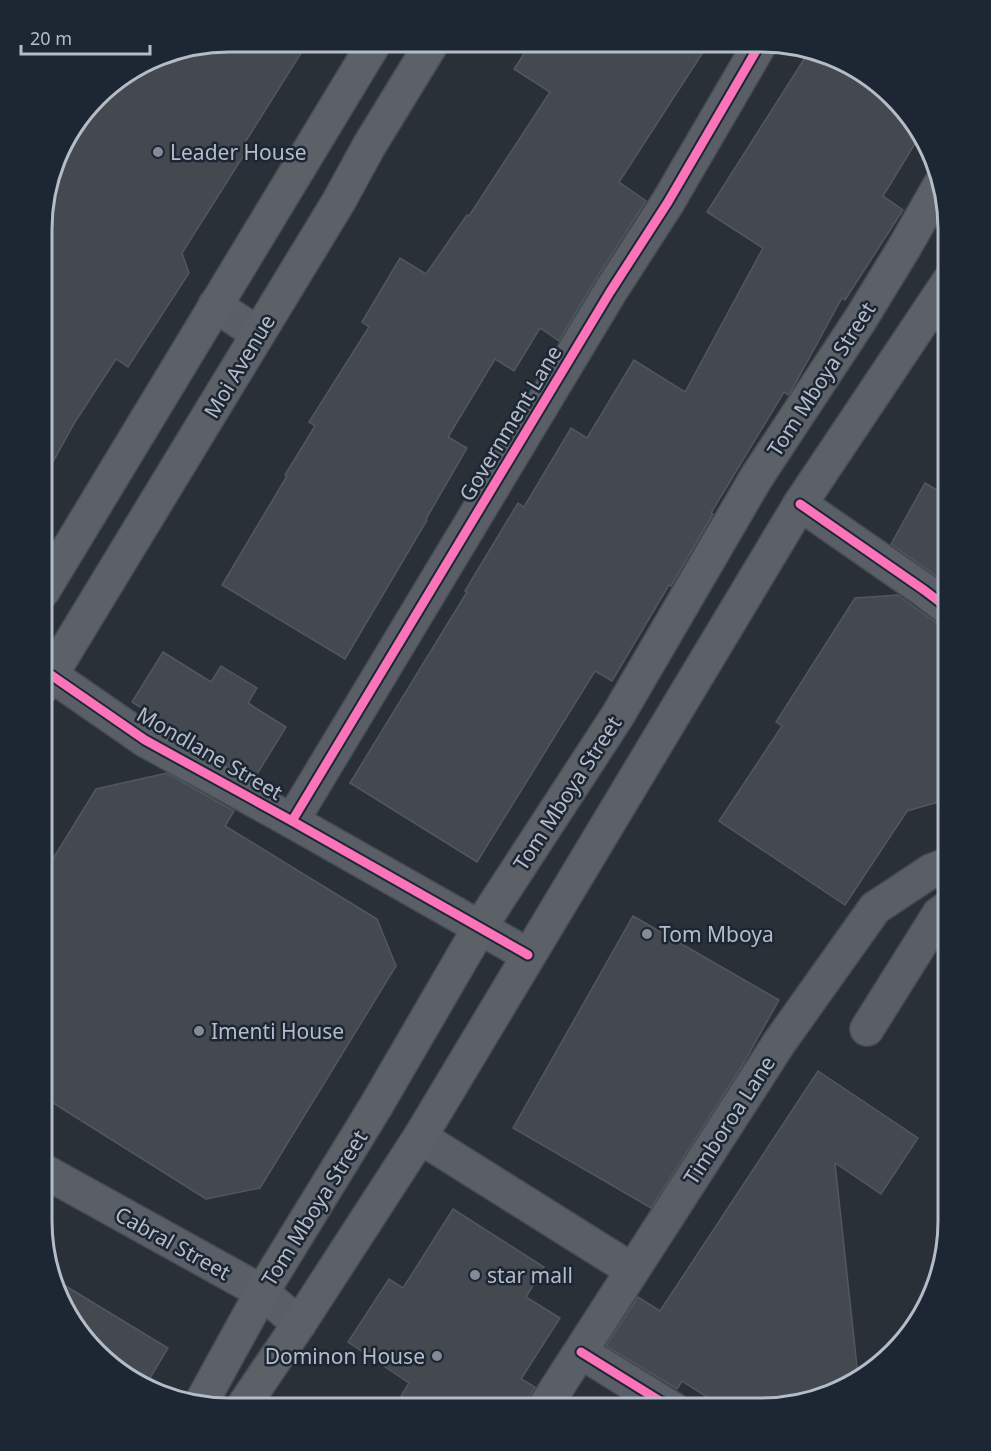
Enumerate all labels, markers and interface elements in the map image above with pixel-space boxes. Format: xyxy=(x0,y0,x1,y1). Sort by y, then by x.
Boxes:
scale bar xyxy=(21,18,150,56)
text: 20 m xyxy=(30,26,72,50)
place label: Leader House xyxy=(170,138,307,166)
marker: Leader House xyxy=(151,145,165,159)
street label: Tom Mboya Street xyxy=(761,296,882,462)
street label: Moi Avenue xyxy=(197,309,281,423)
street label: Government Lane xyxy=(452,340,568,506)
street label: Mondlane Street xyxy=(132,700,288,806)
street label: Tom Mboya Street xyxy=(507,710,628,876)
place label: Tom Mboya xyxy=(659,920,774,948)
marker: Tom Mboya xyxy=(640,927,654,941)
place label: Imenti House xyxy=(211,1017,344,1045)
marker: Imenti House xyxy=(192,1024,206,1038)
street label: Timboroa Lane xyxy=(677,1050,781,1190)
street label: Tom Mboya Street xyxy=(255,1124,373,1291)
street label: Cabral Street xyxy=(110,1200,236,1286)
place label: star mall xyxy=(487,1261,573,1289)
marker: star mall xyxy=(468,1268,482,1282)
place label: Dominon House xyxy=(265,1342,425,1370)
marker: Dominon House xyxy=(430,1349,444,1363)

